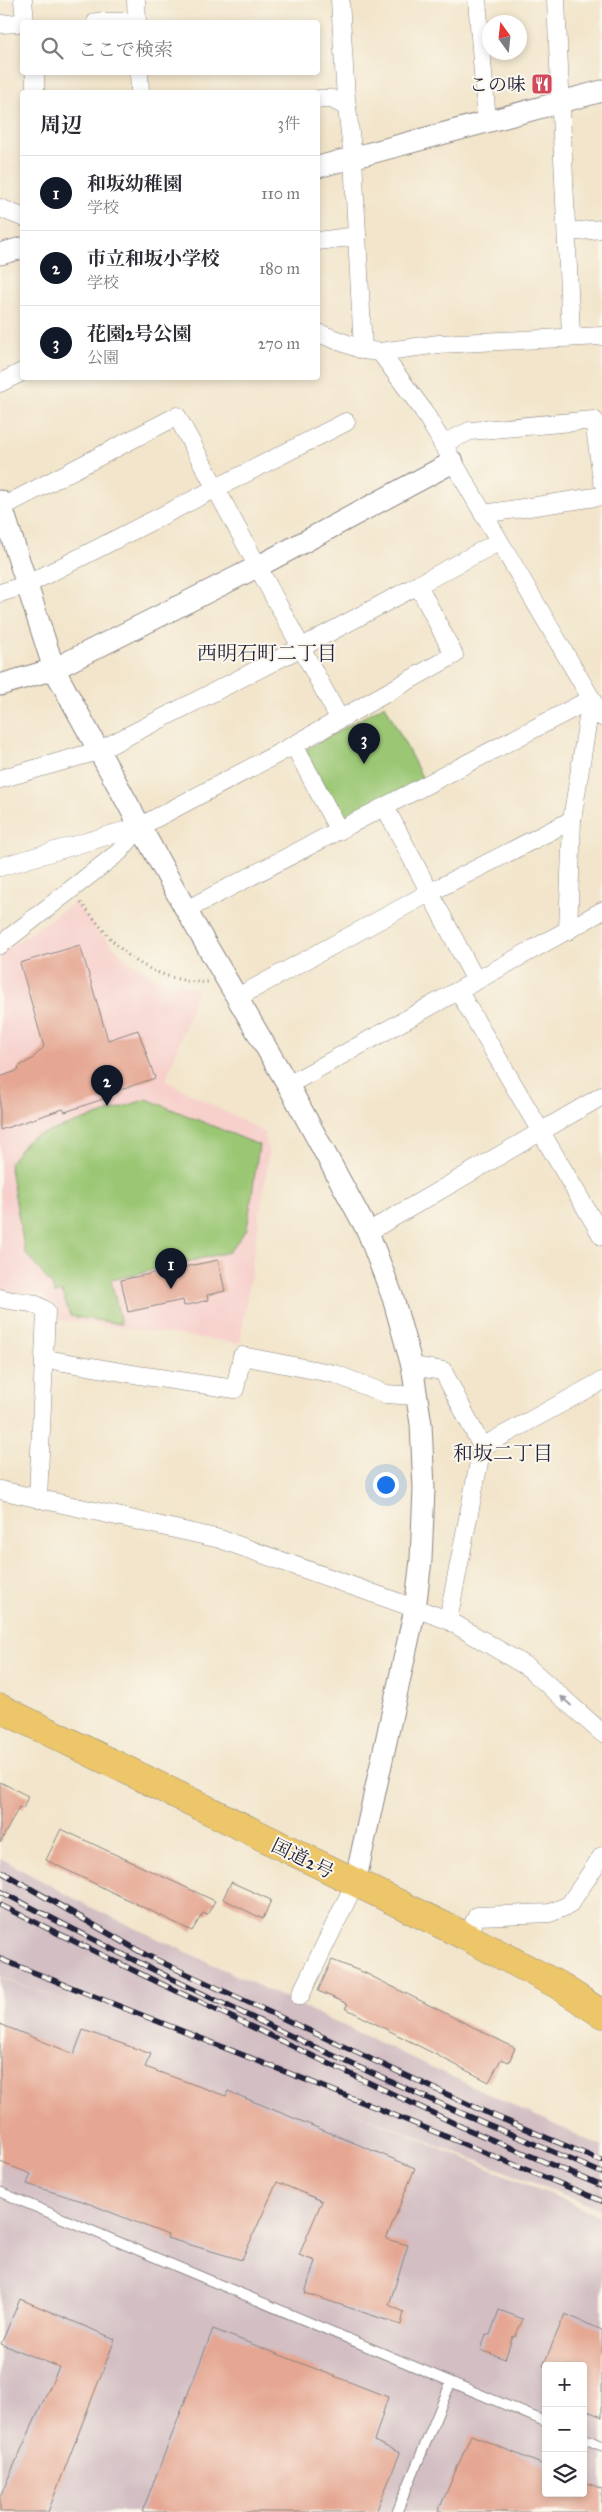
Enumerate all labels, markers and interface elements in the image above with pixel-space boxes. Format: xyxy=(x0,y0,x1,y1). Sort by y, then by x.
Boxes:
north arrow xyxy=(482,15,527,60)
search box xyxy=(20,20,320,75)
icon: search xyxy=(38,34,66,62)
text: ここで検索 xyxy=(78,38,173,61)
restaurant icon: この味 xyxy=(530,72,554,96)
place label: この味 xyxy=(469,73,526,96)
text: 周辺 xyxy=(40,112,82,138)
text: 3件 xyxy=(278,114,300,133)
text: 和坂幼稚園 xyxy=(87,172,182,195)
text: 1 xyxy=(53,184,59,203)
text: 110 m xyxy=(261,184,300,203)
text: 学校 xyxy=(87,198,119,217)
text: 市立和坂小学校 xyxy=(87,247,220,270)
text: 2 xyxy=(52,259,60,278)
text: 180 m xyxy=(259,259,300,278)
text: 学校 xyxy=(87,273,119,292)
text: 花園2号公園 xyxy=(87,322,191,345)
text: 3 xyxy=(53,334,59,353)
text: 270 m xyxy=(258,334,300,353)
text: 公園 xyxy=(87,348,119,367)
district label: 西明石町二丁目 xyxy=(197,641,337,665)
pin: 3 xyxy=(348,723,380,764)
pin: 2 xyxy=(91,1065,123,1106)
pin: 1 xyxy=(155,1248,187,1289)
district label: 和坂二丁目 xyxy=(453,1441,553,1465)
your location xyxy=(373,1472,399,1498)
one-way arrow xyxy=(560,1695,572,1707)
street label: 国道2号 xyxy=(268,1834,338,1883)
map controls xyxy=(542,2362,587,2497)
button: + xyxy=(542,2362,587,2407)
button: − xyxy=(542,2407,587,2452)
button: layers xyxy=(542,2452,587,2497)

